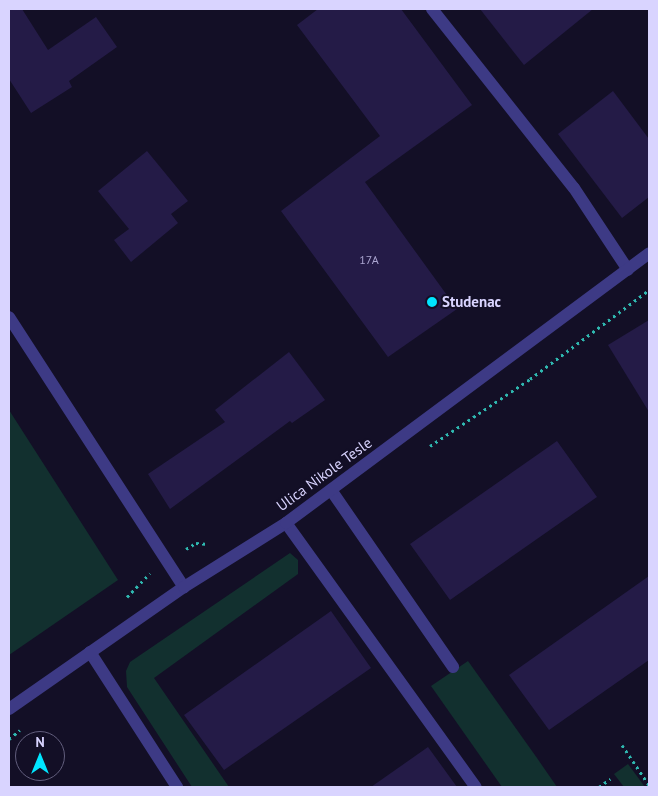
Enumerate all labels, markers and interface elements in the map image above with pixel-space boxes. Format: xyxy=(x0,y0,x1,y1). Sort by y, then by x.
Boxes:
house number: 17A xyxy=(359,253,379,267)
place label: Studenac xyxy=(442,293,501,311)
marker: Studenac xyxy=(426,296,438,308)
street label: Ulica Nikole Tesle xyxy=(273,433,375,515)
north arrow xyxy=(15,731,65,781)
text: N xyxy=(35,733,45,751)

